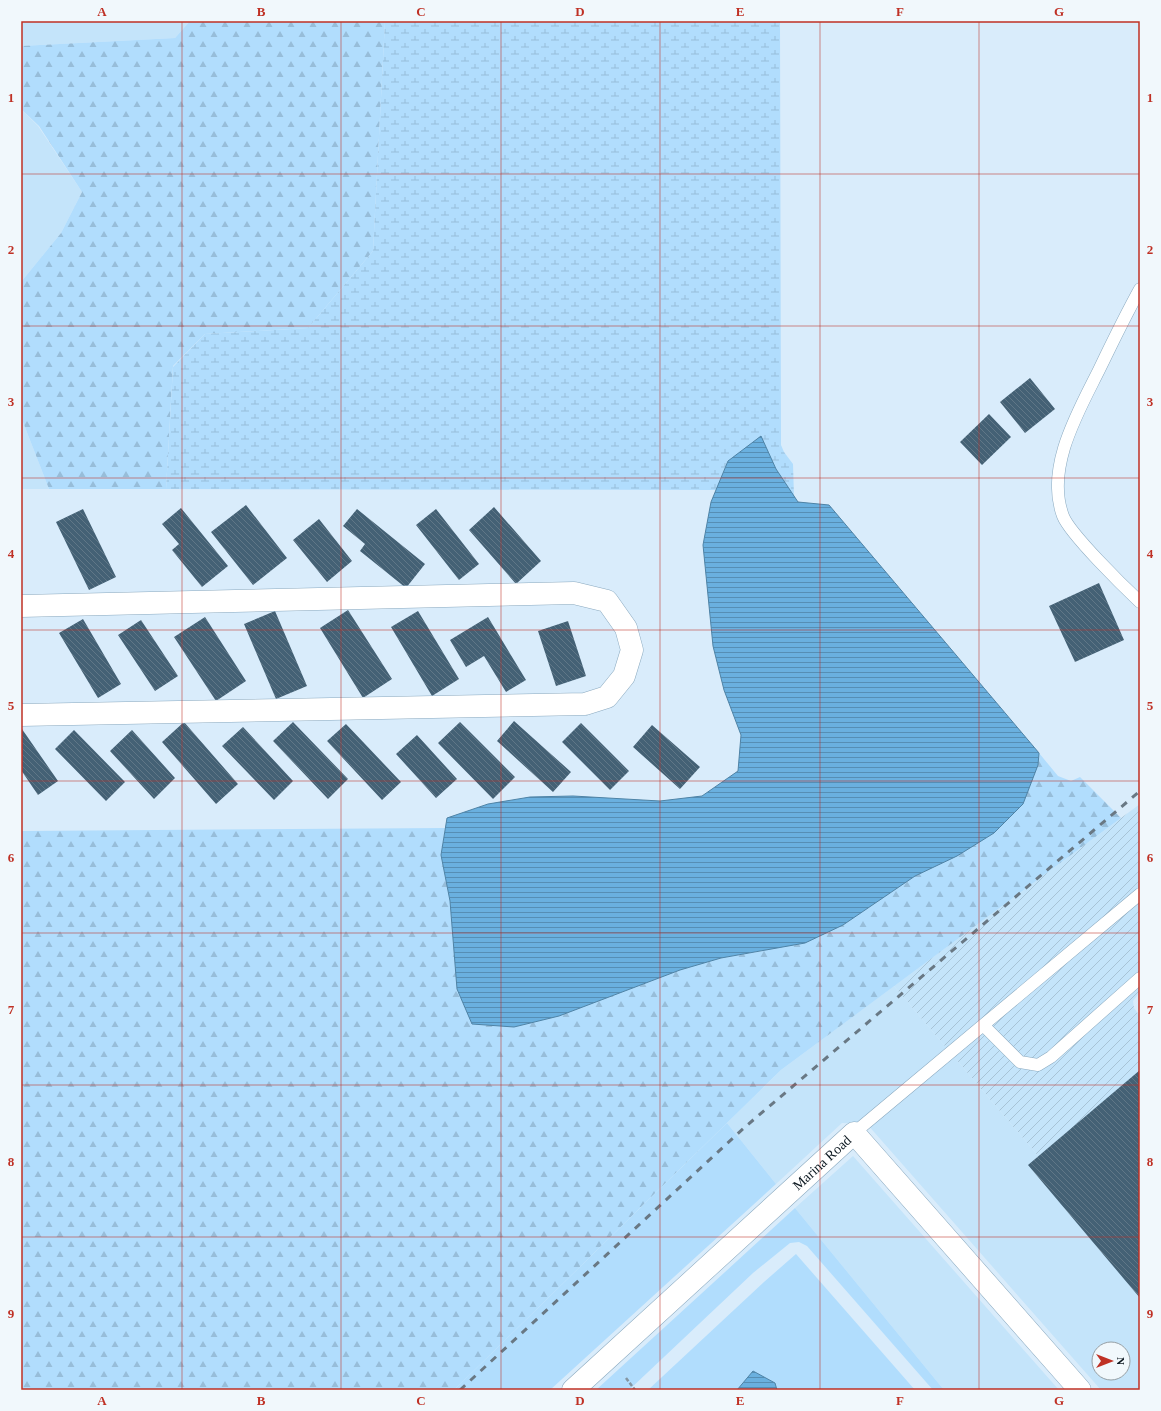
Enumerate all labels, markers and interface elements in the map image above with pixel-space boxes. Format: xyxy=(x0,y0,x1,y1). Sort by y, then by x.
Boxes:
text: A xyxy=(97,4,107,19)
text: B xyxy=(257,4,266,19)
text: C xyxy=(416,4,426,19)
text: D xyxy=(575,4,585,19)
text: E xyxy=(736,4,744,19)
text: F xyxy=(896,4,904,19)
text: G xyxy=(1054,4,1064,19)
text: 1 xyxy=(8,90,14,105)
text: 1 xyxy=(1147,90,1153,105)
text: 2 xyxy=(8,242,14,257)
text: 2 xyxy=(1147,242,1153,257)
text: 3 xyxy=(8,394,15,409)
text: 3 xyxy=(1147,394,1154,409)
text: 4 xyxy=(8,546,15,561)
text: 4 xyxy=(1147,546,1154,561)
text: 5 xyxy=(8,698,15,713)
text: 5 xyxy=(1147,698,1154,713)
text: 6 xyxy=(8,850,15,865)
text: 6 xyxy=(1147,850,1154,865)
text: 7 xyxy=(8,1002,15,1017)
text: 7 xyxy=(1147,1002,1154,1017)
street label: Marina Road xyxy=(789,1132,854,1193)
text: 8 xyxy=(8,1154,15,1169)
text: 8 xyxy=(1147,1154,1154,1169)
text: 9 xyxy=(8,1306,15,1321)
text: 9 xyxy=(1147,1306,1154,1321)
north arrow xyxy=(1091,1341,1131,1381)
text: N xyxy=(1115,1357,1127,1365)
text: A xyxy=(97,1393,107,1408)
text: B xyxy=(257,1393,266,1408)
text: C xyxy=(416,1393,426,1408)
text: D xyxy=(575,1393,585,1408)
text: E xyxy=(736,1393,744,1408)
text: F xyxy=(896,1393,904,1408)
text: G xyxy=(1054,1393,1064,1408)

